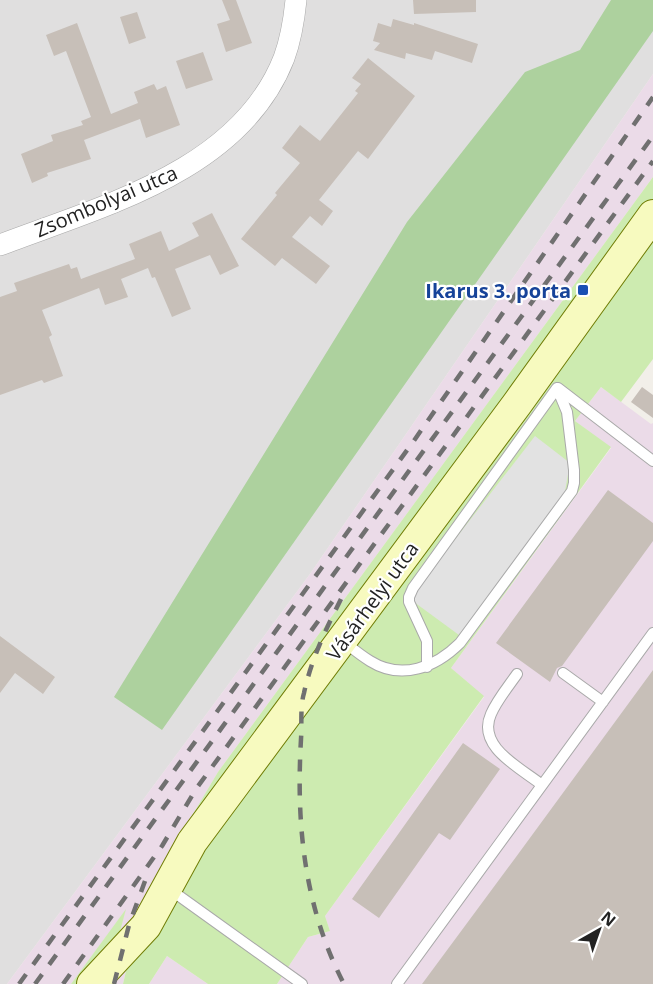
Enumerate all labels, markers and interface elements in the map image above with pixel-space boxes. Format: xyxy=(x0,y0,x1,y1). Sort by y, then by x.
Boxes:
street label: Zsombolyai utca xyxy=(31,159,181,243)
place label: Ikarus 3. porta xyxy=(425,277,571,304)
marker: Ikarus 3. porta xyxy=(576,283,590,297)
street label: Vásárhelyi utca xyxy=(320,536,424,666)
north arrow xyxy=(569,900,629,960)
text: N xyxy=(597,906,621,931)

